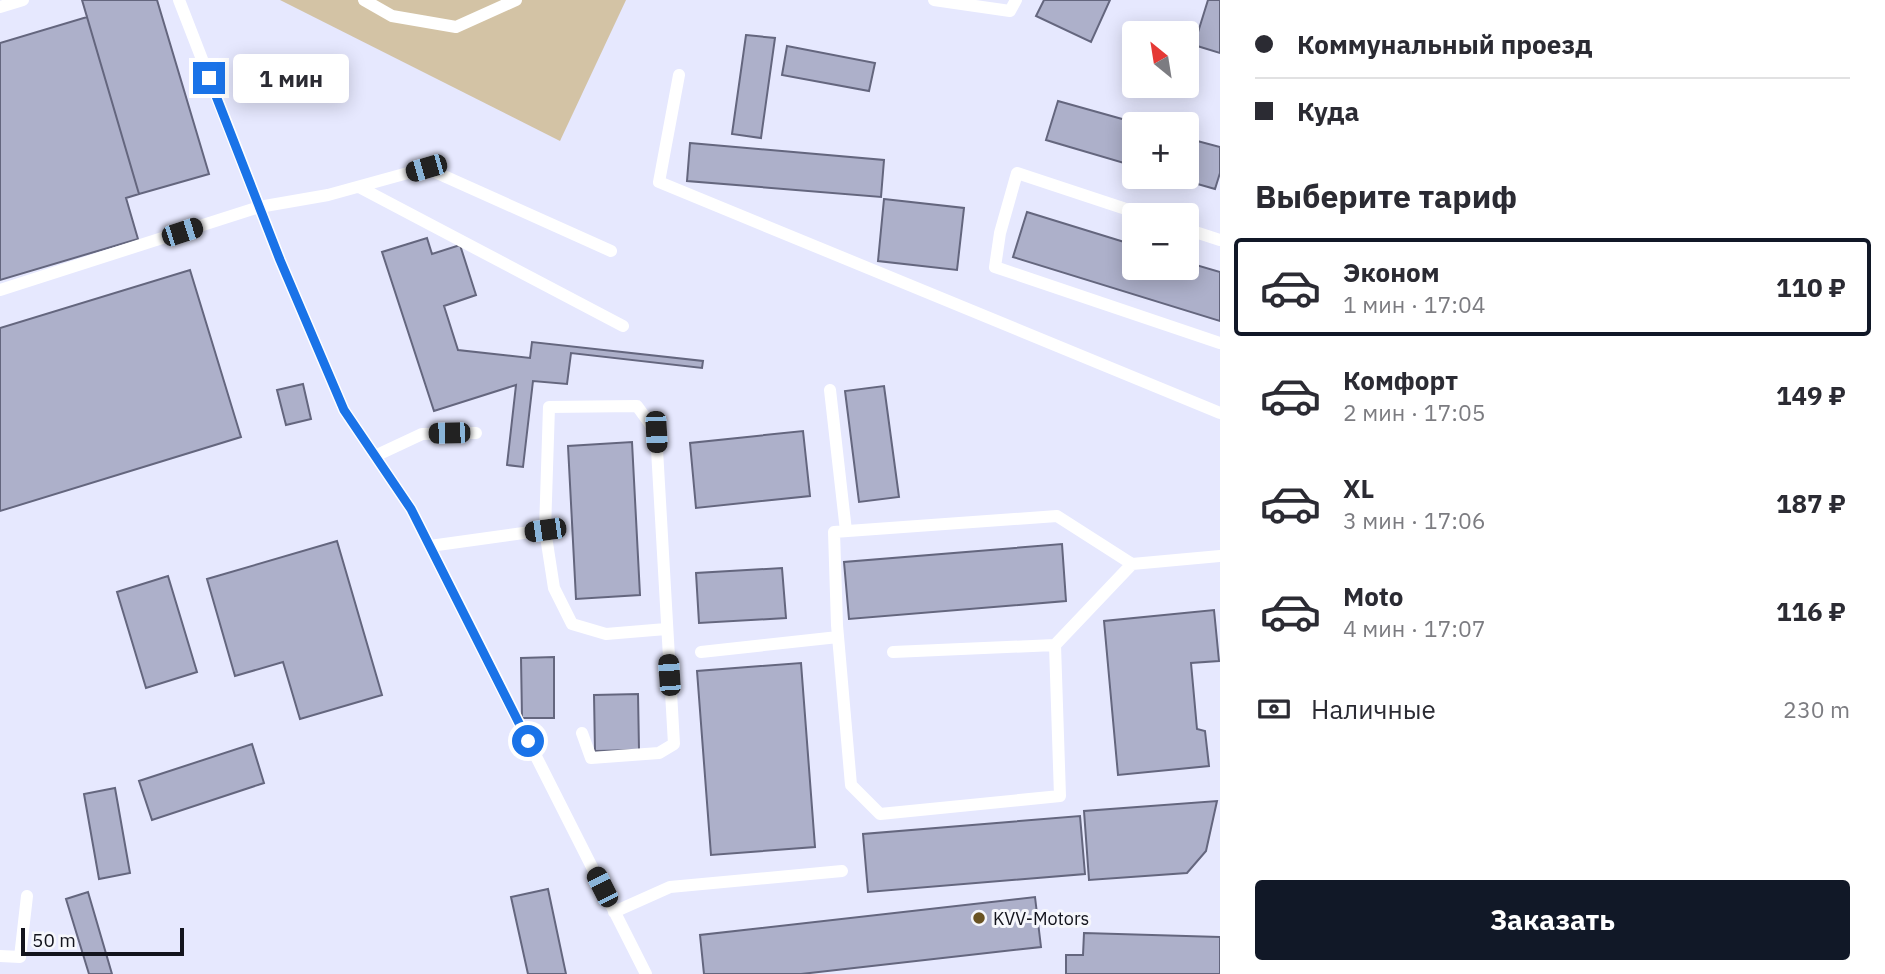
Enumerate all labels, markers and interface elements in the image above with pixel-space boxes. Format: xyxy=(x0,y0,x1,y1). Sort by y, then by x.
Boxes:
north arrow xyxy=(1122,21,1199,98)
map controls xyxy=(1122,21,1199,280)
text: Коммунальный проезд xyxy=(1297,27,1592,61)
callout: 1 мин xyxy=(234,54,349,102)
route end xyxy=(193,62,225,94)
text: 1 мин xyxy=(259,63,323,93)
text: Куда xyxy=(1297,94,1359,128)
button: + xyxy=(1122,112,1199,189)
car xyxy=(403,152,450,184)
text: Выберите тариф xyxy=(1255,175,1517,217)
button: − xyxy=(1122,203,1199,280)
car xyxy=(159,216,206,248)
text: Эконом xyxy=(1343,255,1440,289)
icon: car xyxy=(1259,256,1322,319)
text: 110 ₽ xyxy=(1776,270,1846,304)
text: 1 мин · 17:04 xyxy=(1343,289,1486,319)
text: Комфорт xyxy=(1343,363,1458,397)
icon: car xyxy=(1259,364,1322,427)
text: 149 ₽ xyxy=(1776,378,1846,412)
text: 2 мин · 17:05 xyxy=(1343,397,1486,427)
car xyxy=(645,410,668,454)
car xyxy=(428,422,471,444)
text: XL xyxy=(1343,471,1374,505)
icon: car xyxy=(1259,472,1322,535)
text: 187 ₽ xyxy=(1776,486,1846,520)
text: 3 мин · 17:06 xyxy=(1343,505,1486,535)
car xyxy=(523,517,568,543)
text: Moto xyxy=(1343,579,1403,613)
icon: car xyxy=(1259,580,1322,643)
text: 116 ₽ xyxy=(1776,594,1846,628)
text: 4 мин · 17:07 xyxy=(1343,613,1486,643)
car xyxy=(658,653,681,697)
icon: cash xyxy=(1255,690,1293,728)
text: Наличные xyxy=(1311,692,1436,726)
text: 230 m xyxy=(1783,694,1850,724)
route start xyxy=(512,725,544,757)
car xyxy=(584,864,621,910)
button: Заказать xyxy=(1255,880,1850,960)
place label: KVV-Motors xyxy=(993,907,1089,930)
marker: KVV-Motors xyxy=(971,910,987,926)
scale bar xyxy=(21,925,184,957)
text: 50 m xyxy=(32,928,76,952)

